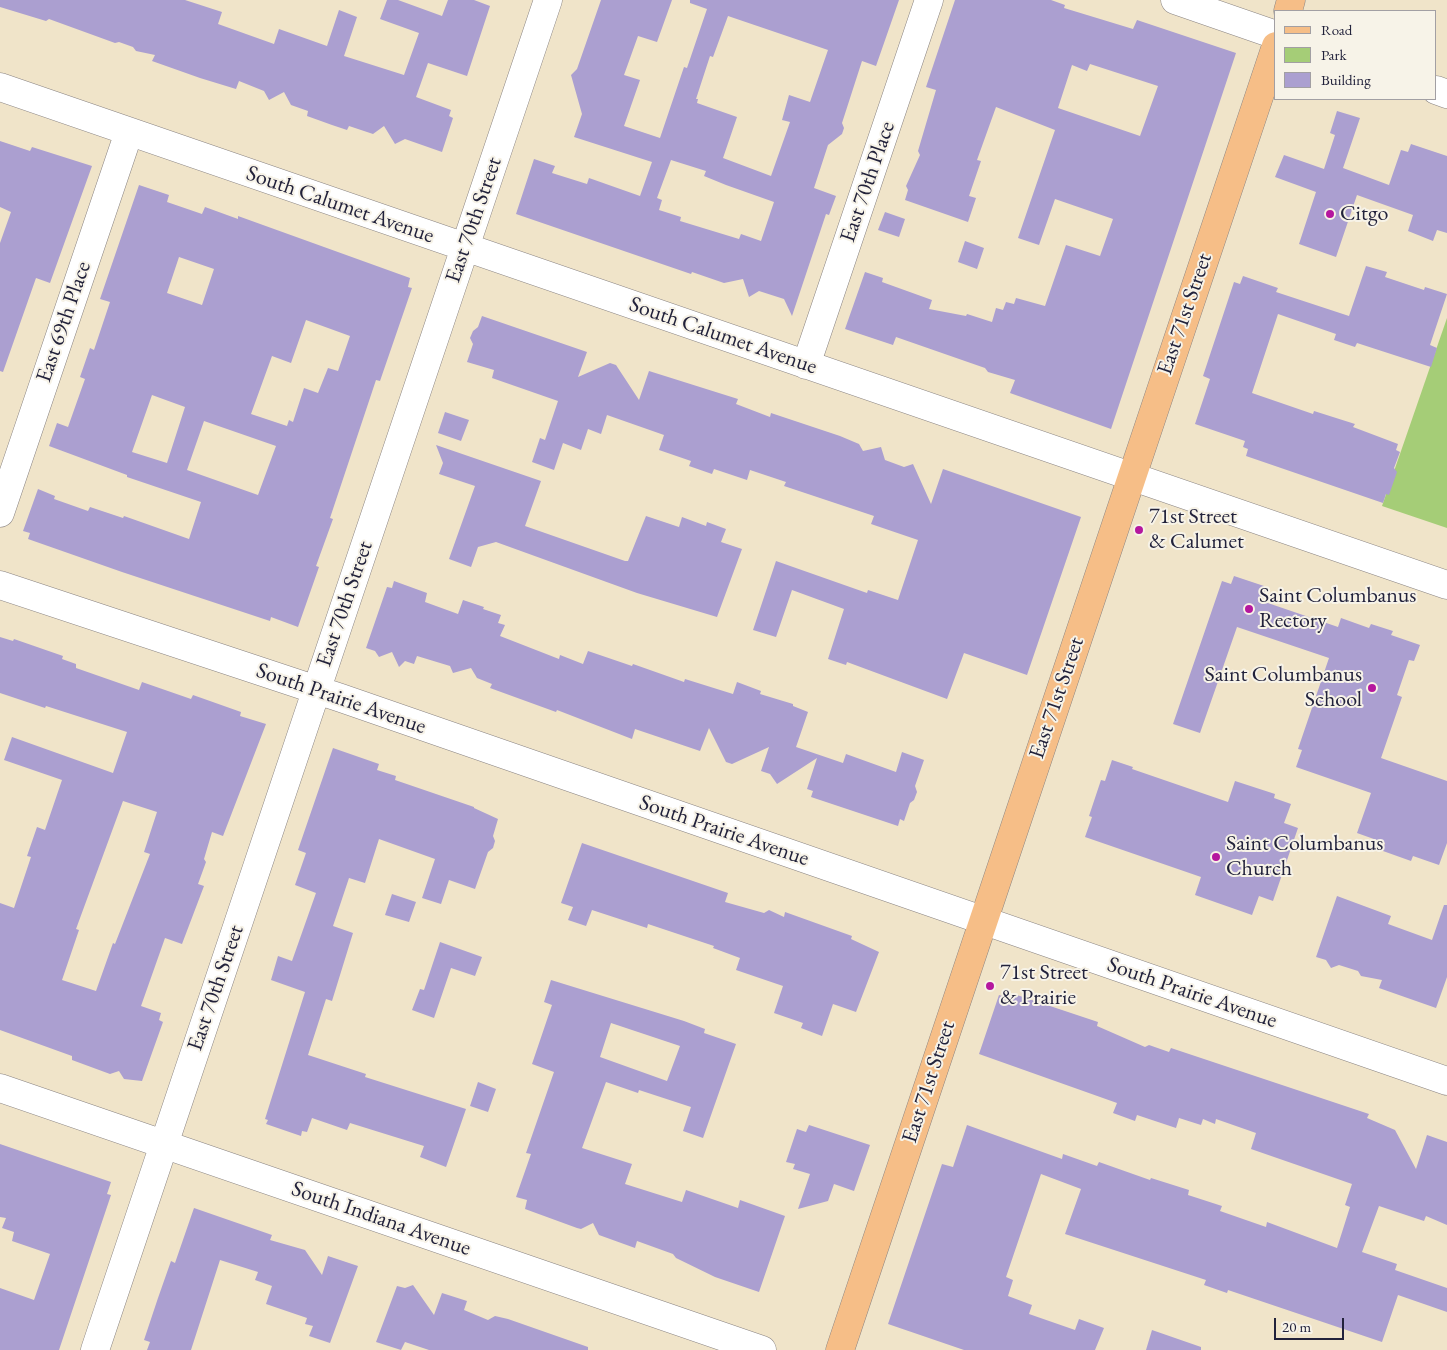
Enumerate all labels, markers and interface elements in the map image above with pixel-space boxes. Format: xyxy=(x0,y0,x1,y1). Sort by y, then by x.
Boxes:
legend xyxy=(1274,10,1437,100)
text: Road xyxy=(1321,20,1352,39)
text: Park xyxy=(1321,45,1347,64)
text: Building xyxy=(1321,70,1371,89)
street label: East 70th Place xyxy=(835,118,901,246)
street label: East 70th Street xyxy=(440,154,508,286)
street label: South Calumet Avenue xyxy=(243,160,437,250)
place label: Citgo xyxy=(1340,201,1388,227)
marker: Citgo xyxy=(1324,208,1336,220)
street label: East 71st Street xyxy=(1152,250,1218,378)
street label: East 69th Place xyxy=(31,258,97,386)
street label: South Calumet Avenue xyxy=(626,291,820,381)
place label: 71st Street & Calumet xyxy=(1149,504,1244,556)
marker: 71st Street & Calumet xyxy=(1133,524,1145,536)
street label: East 70th Street xyxy=(311,538,379,670)
place label: Saint Columbanus Rectory xyxy=(1259,583,1416,634)
marker: Saint Columbanus Rectory xyxy=(1243,603,1255,615)
street label: East 71st Street xyxy=(1024,634,1090,762)
street label: South Prairie Avenue xyxy=(253,658,429,740)
place label: Saint Columbanus School xyxy=(1205,662,1362,714)
marker: Saint Columbanus School xyxy=(1366,682,1378,694)
street label: South Prairie Avenue xyxy=(636,790,812,872)
place label: Saint Columbanus Church xyxy=(1226,831,1383,882)
marker: Saint Columbanus Church xyxy=(1210,851,1222,863)
street label: East 70th Street xyxy=(182,922,250,1054)
street label: South Prairie Avenue xyxy=(1104,952,1280,1034)
place label: 71st Street & Prairie xyxy=(1000,960,1088,1011)
marker: 71st Street & Prairie xyxy=(984,980,996,992)
street label: East 71st Street xyxy=(897,1018,961,1146)
street label: South Indiana Avenue xyxy=(288,1176,474,1262)
scale bar xyxy=(1277,1308,1347,1340)
text: 20 m xyxy=(1282,1317,1311,1336)

